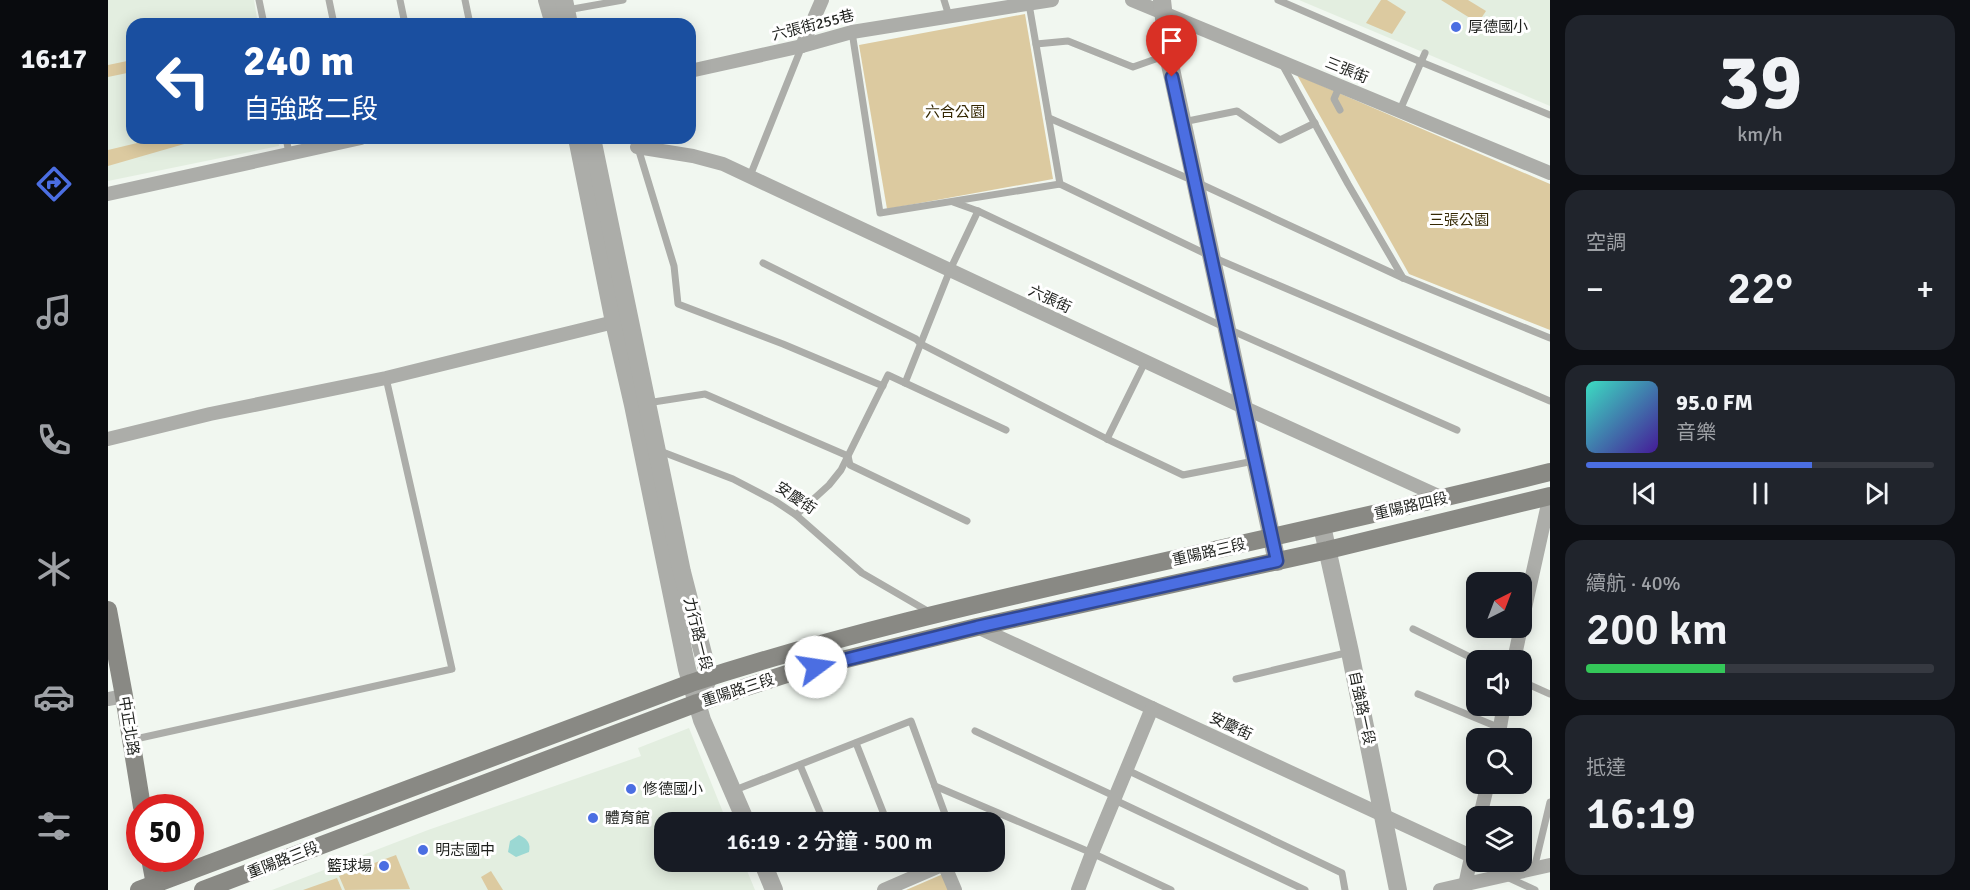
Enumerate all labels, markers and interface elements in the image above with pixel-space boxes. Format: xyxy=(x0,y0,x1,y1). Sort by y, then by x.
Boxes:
street label: 六張街255巷 xyxy=(770,6,856,44)
pin xyxy=(1146,15,1197,77)
place label: 厚德國小 xyxy=(1468,18,1528,36)
marker: 厚德國小 xyxy=(1449,20,1463,34)
icon: arrive xyxy=(1155,24,1188,57)
text: 39 xyxy=(1718,35,1802,131)
text: 240 m xyxy=(243,36,354,87)
icon: left xyxy=(144,42,222,120)
text: 16:17 xyxy=(21,43,87,76)
street label: 三張街 xyxy=(1323,53,1371,87)
text: 自強路二段 xyxy=(243,93,378,126)
park label: 六合公園 xyxy=(925,103,985,121)
text: km/h xyxy=(1737,122,1783,147)
icon: directions xyxy=(33,163,75,205)
park label: 三張公園 xyxy=(1429,211,1489,229)
text: 空調 xyxy=(1586,230,1626,255)
text: 22° xyxy=(1727,261,1793,316)
text: − xyxy=(1586,269,1604,310)
text: + xyxy=(1916,269,1934,310)
street label: 六張街 xyxy=(1026,281,1074,317)
icon: music xyxy=(33,291,75,333)
text: 95.0 FM xyxy=(1676,389,1753,416)
icon: phone xyxy=(33,419,75,461)
text: 音樂 xyxy=(1676,420,1716,445)
icon: previous xyxy=(1628,477,1661,510)
icon: pause xyxy=(1744,477,1777,510)
icon: next xyxy=(1860,477,1893,510)
street label: 安慶街 xyxy=(772,478,820,518)
street label: 重陽路四段 xyxy=(1372,489,1450,523)
street label: 重陽路三段 xyxy=(1170,535,1248,569)
icon: climate xyxy=(33,548,75,590)
text: 續航 · 40% xyxy=(1586,571,1681,596)
north arrow xyxy=(1466,572,1532,638)
map controls xyxy=(1466,572,1532,872)
street label: 力行路一段 xyxy=(680,595,716,673)
text: 200 km xyxy=(1586,602,1728,657)
position arrow xyxy=(784,635,848,699)
button: sound xyxy=(1466,650,1532,716)
street label: 自強路一段 xyxy=(1345,669,1379,747)
street label: 重陽路三段 xyxy=(700,670,776,710)
icon: car xyxy=(33,676,75,718)
street label: 中正北路 xyxy=(115,695,143,757)
street label: 安慶街 xyxy=(1207,708,1255,744)
button: search xyxy=(1466,728,1532,794)
text: 抵達 xyxy=(1586,755,1626,780)
place label: 修德國小 xyxy=(643,780,703,798)
marker: 修德國小 xyxy=(624,782,638,796)
text: 16:19 xyxy=(1586,786,1696,841)
speed limit sign: 50 xyxy=(126,794,204,872)
icon: filters xyxy=(33,805,75,847)
button: layers xyxy=(1466,806,1532,872)
place label: 體育館 xyxy=(605,809,650,827)
marker: 體育館 xyxy=(586,811,600,825)
text: 16:19 · 2 分鐘 · 500 m xyxy=(727,828,932,855)
street label: 重陽路三段 xyxy=(245,838,321,882)
place label: 明志國中 xyxy=(435,841,495,859)
marker: 明志國中 xyxy=(416,843,430,857)
place label: 籃球場 xyxy=(327,857,372,875)
marker: 籃球場 xyxy=(377,859,391,873)

